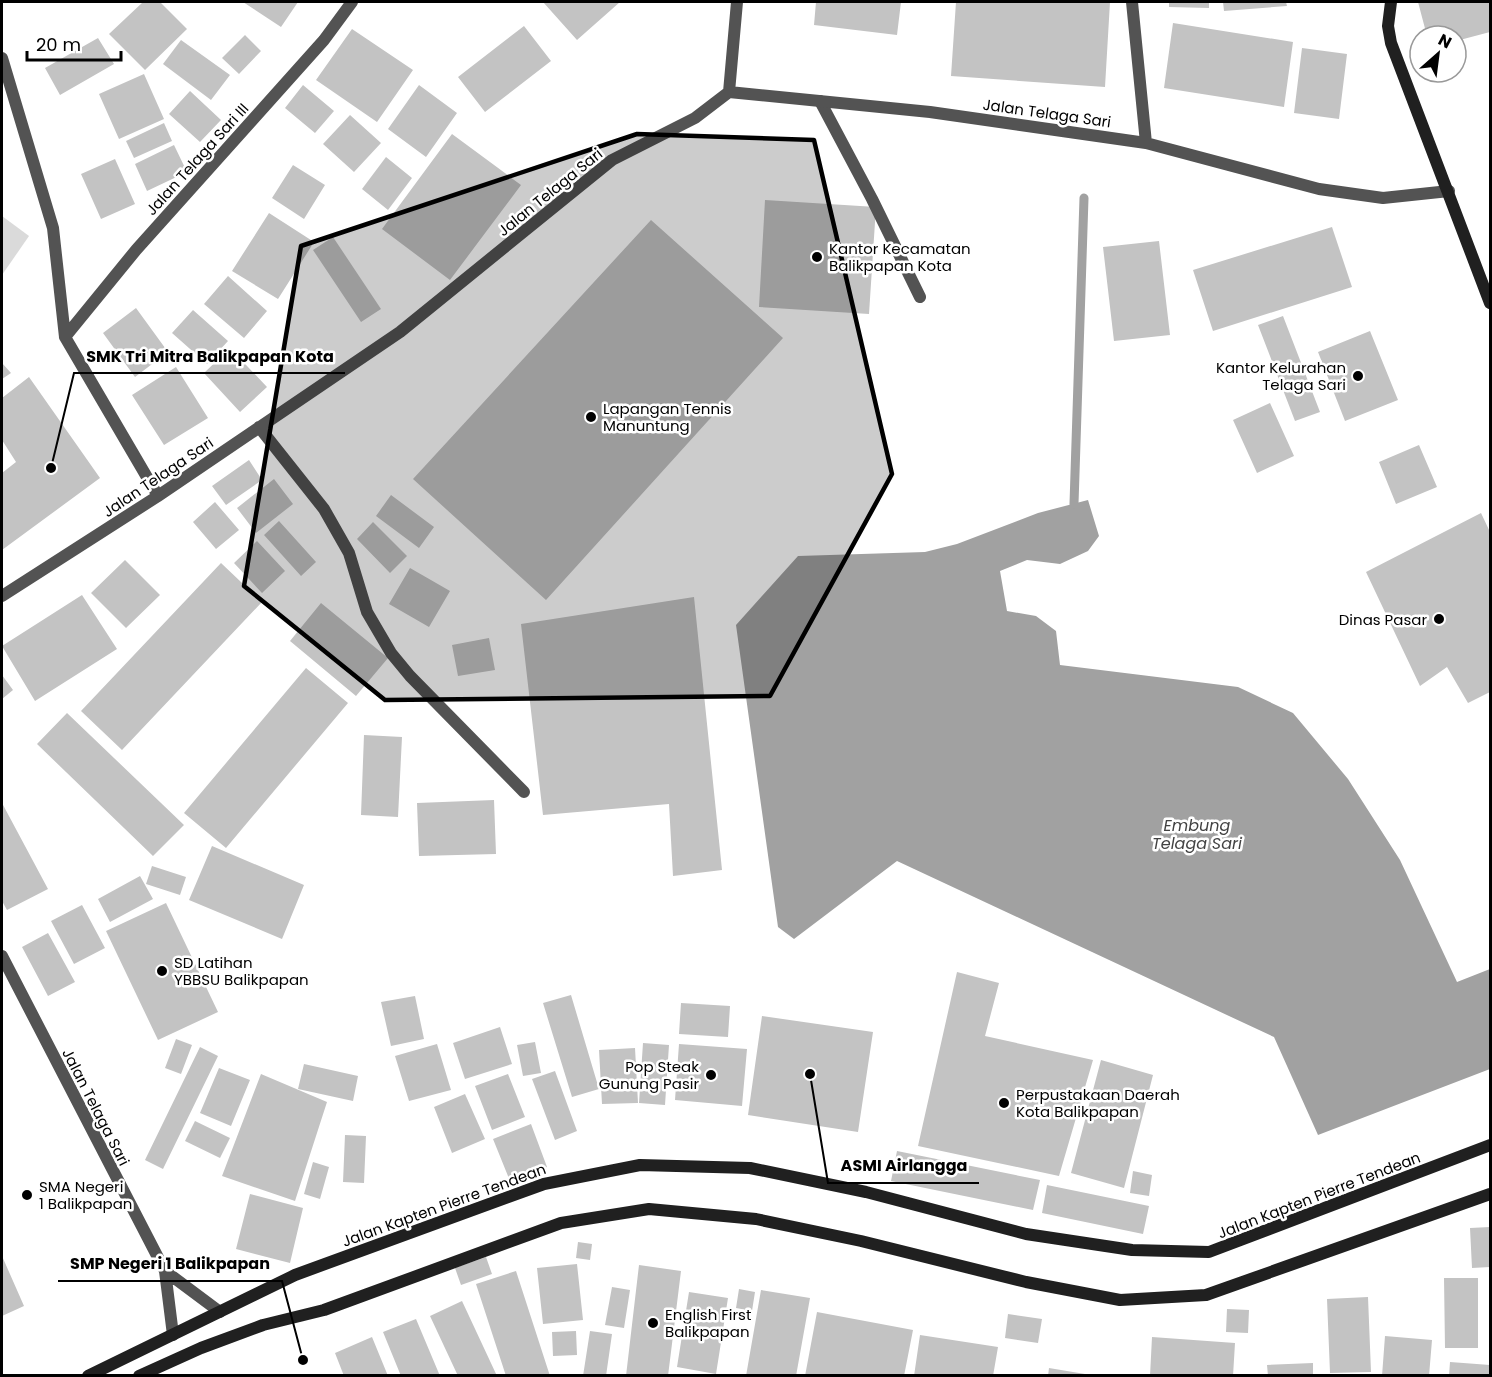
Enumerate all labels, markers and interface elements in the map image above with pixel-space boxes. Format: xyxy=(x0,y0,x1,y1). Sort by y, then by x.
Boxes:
scale bar xyxy=(27,24,122,62)
north arrow xyxy=(1408,24,1468,84)
text: N xyxy=(1434,28,1456,54)
text: 20 m xyxy=(36,32,81,57)
street label: Jalan Telaga Sari xyxy=(982,94,1112,132)
street label: Jalan Telaga Sari III xyxy=(141,98,253,220)
street label: Jalan Telaga Sari xyxy=(493,143,607,241)
place label: Kantor Kecamatan Balikpapan Kota xyxy=(829,238,971,276)
marker: Kantor Kecamatan Balikpapan Kota xyxy=(810,250,824,264)
callout: SMK Tri Mitra Balikpapan Kota xyxy=(74,339,345,373)
text: SMK Tri Mitra Balikpapan Kota xyxy=(86,345,334,368)
place label: Kantor Kelurahan Telaga Sari xyxy=(1216,357,1346,395)
marker: Kantor Kelurahan Telaga Sari xyxy=(1351,369,1365,383)
place label: Lapangan Tennis Manuntung xyxy=(603,398,732,436)
marker: Lapangan Tennis Manuntung xyxy=(584,410,598,424)
street label: Jalan Telaga Sari xyxy=(99,432,217,522)
place label: Dinas Pasar xyxy=(1339,609,1427,630)
marker: Dinas Pasar xyxy=(1432,612,1446,626)
water label: Embung Telaga Sari xyxy=(1152,814,1243,855)
place label: SD Latihan YBBSU Balikpapan xyxy=(174,952,309,990)
marker: SD Latihan YBBSU Balikpapan xyxy=(155,964,169,978)
street label: Jalan Telaga Sari xyxy=(57,1045,135,1169)
place label: Pop Steak Gunung Pasir xyxy=(599,1056,699,1094)
marker: Pop Steak Gunung Pasir xyxy=(704,1068,718,1082)
place label: Perpustakaan Daerah Kota Balikpapan xyxy=(1016,1084,1180,1122)
marker: Perpustakaan Daerah Kota Balikpapan xyxy=(997,1096,1011,1110)
street label: Jalan Kapten Pierre Tendean xyxy=(1215,1147,1423,1243)
callout: ASMI Airlangga xyxy=(828,1149,979,1183)
text: ASMI Airlangga xyxy=(841,1154,967,1177)
street label: Jalan Kapten Pierre Tendean xyxy=(339,1158,549,1252)
place label: SMA Negeri 1 Balikpapan xyxy=(39,1176,132,1214)
marker: SMA Negeri 1 Balikpapan xyxy=(20,1188,34,1202)
callout: SMP Negeri 1 Balikpapan xyxy=(58,1247,282,1281)
text: SMP Negeri 1 Balikpapan xyxy=(70,1252,270,1275)
place label: English First Balikpapan xyxy=(665,1304,751,1342)
marker: English First Balikpapan xyxy=(646,1316,660,1330)

